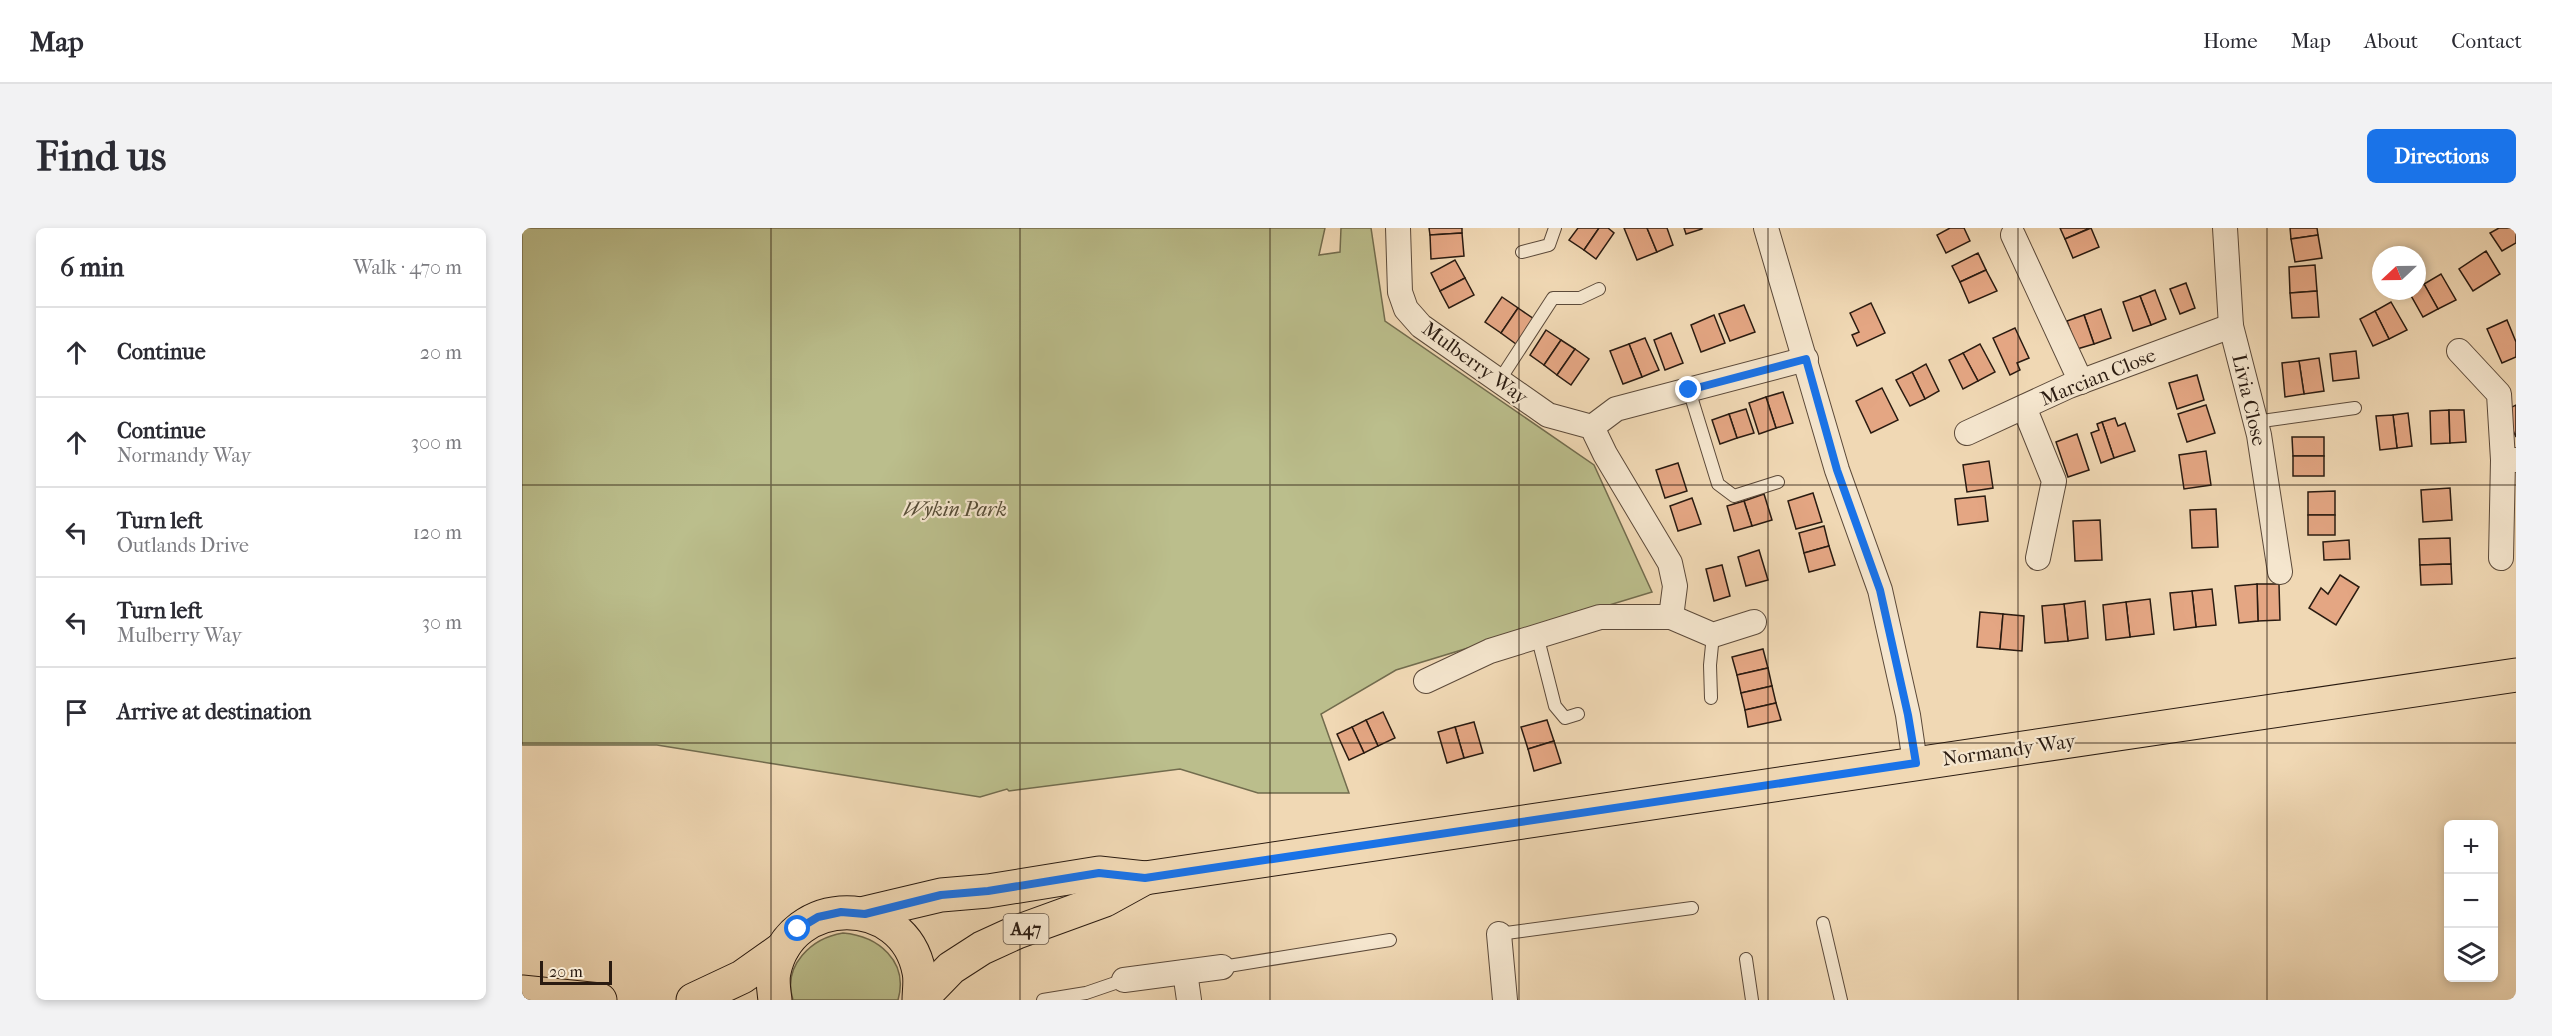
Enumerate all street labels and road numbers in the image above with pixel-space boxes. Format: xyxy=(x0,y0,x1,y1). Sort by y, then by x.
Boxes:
street label: Mulberry Way xyxy=(1418,317,1533,410)
street label: Marcian Close xyxy=(2037,343,2159,411)
street label: Livia Close xyxy=(2227,352,2271,448)
street label: Normandy Way xyxy=(1941,729,2078,771)
road number: A47 xyxy=(1004,914,1048,944)

